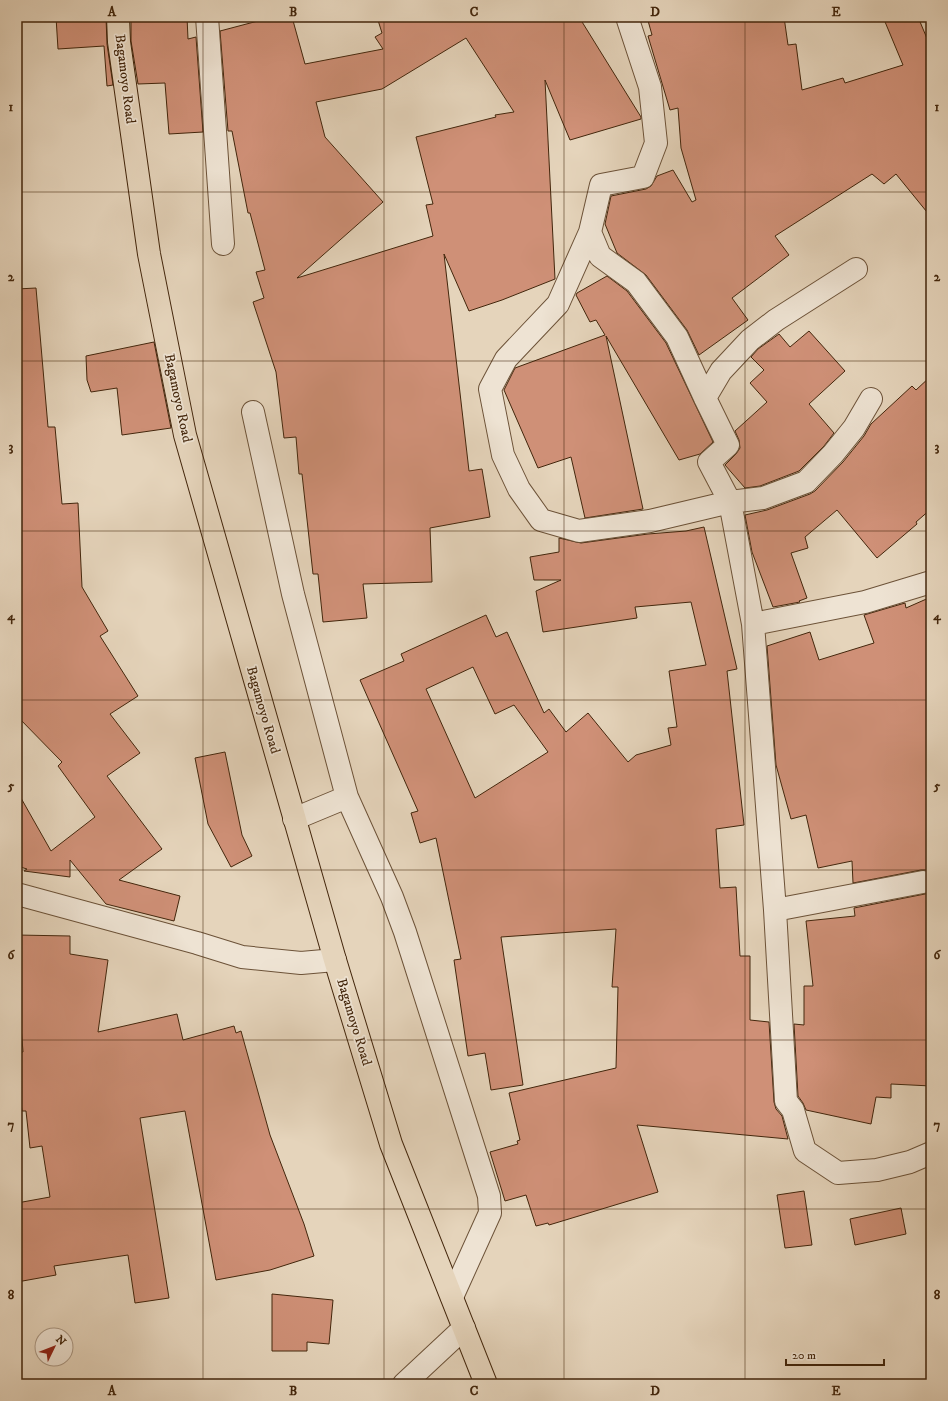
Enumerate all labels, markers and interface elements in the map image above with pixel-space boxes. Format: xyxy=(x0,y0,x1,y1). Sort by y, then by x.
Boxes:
text: A xyxy=(107,4,117,20)
text: B xyxy=(289,4,297,20)
text: C xyxy=(470,4,479,20)
text: D xyxy=(650,4,660,20)
text: E xyxy=(831,4,841,20)
street label: Bagamoyo Road xyxy=(111,33,139,125)
text: 1 xyxy=(9,99,14,115)
text: 1 xyxy=(935,99,940,115)
text: 2 xyxy=(8,269,15,285)
text: 2 xyxy=(934,269,941,285)
street label: Bagamoyo Road xyxy=(160,352,196,444)
text: 3 xyxy=(9,439,14,455)
text: 3 xyxy=(935,439,940,455)
text: 4 xyxy=(6,608,15,625)
text: 4 xyxy=(932,608,941,625)
street label: Bagamoyo Road xyxy=(242,664,284,756)
text: 5 xyxy=(7,778,15,794)
text: 5 xyxy=(933,778,941,794)
text: 6 xyxy=(8,947,16,963)
text: 6 xyxy=(934,947,942,963)
street label: Bagamoyo Road xyxy=(332,976,376,1068)
text: 7 xyxy=(8,1117,15,1133)
text: 7 xyxy=(934,1117,941,1133)
text: 8 xyxy=(8,1287,15,1303)
text: 8 xyxy=(934,1287,941,1303)
north arrow xyxy=(34,1327,74,1367)
text: N xyxy=(52,1333,69,1349)
scale bar xyxy=(786,1341,884,1367)
text: 20 m xyxy=(792,1348,816,1363)
text: A xyxy=(107,1383,117,1399)
text: B xyxy=(289,1383,297,1399)
text: C xyxy=(470,1383,479,1399)
text: D xyxy=(650,1383,660,1399)
text: E xyxy=(831,1383,841,1399)

